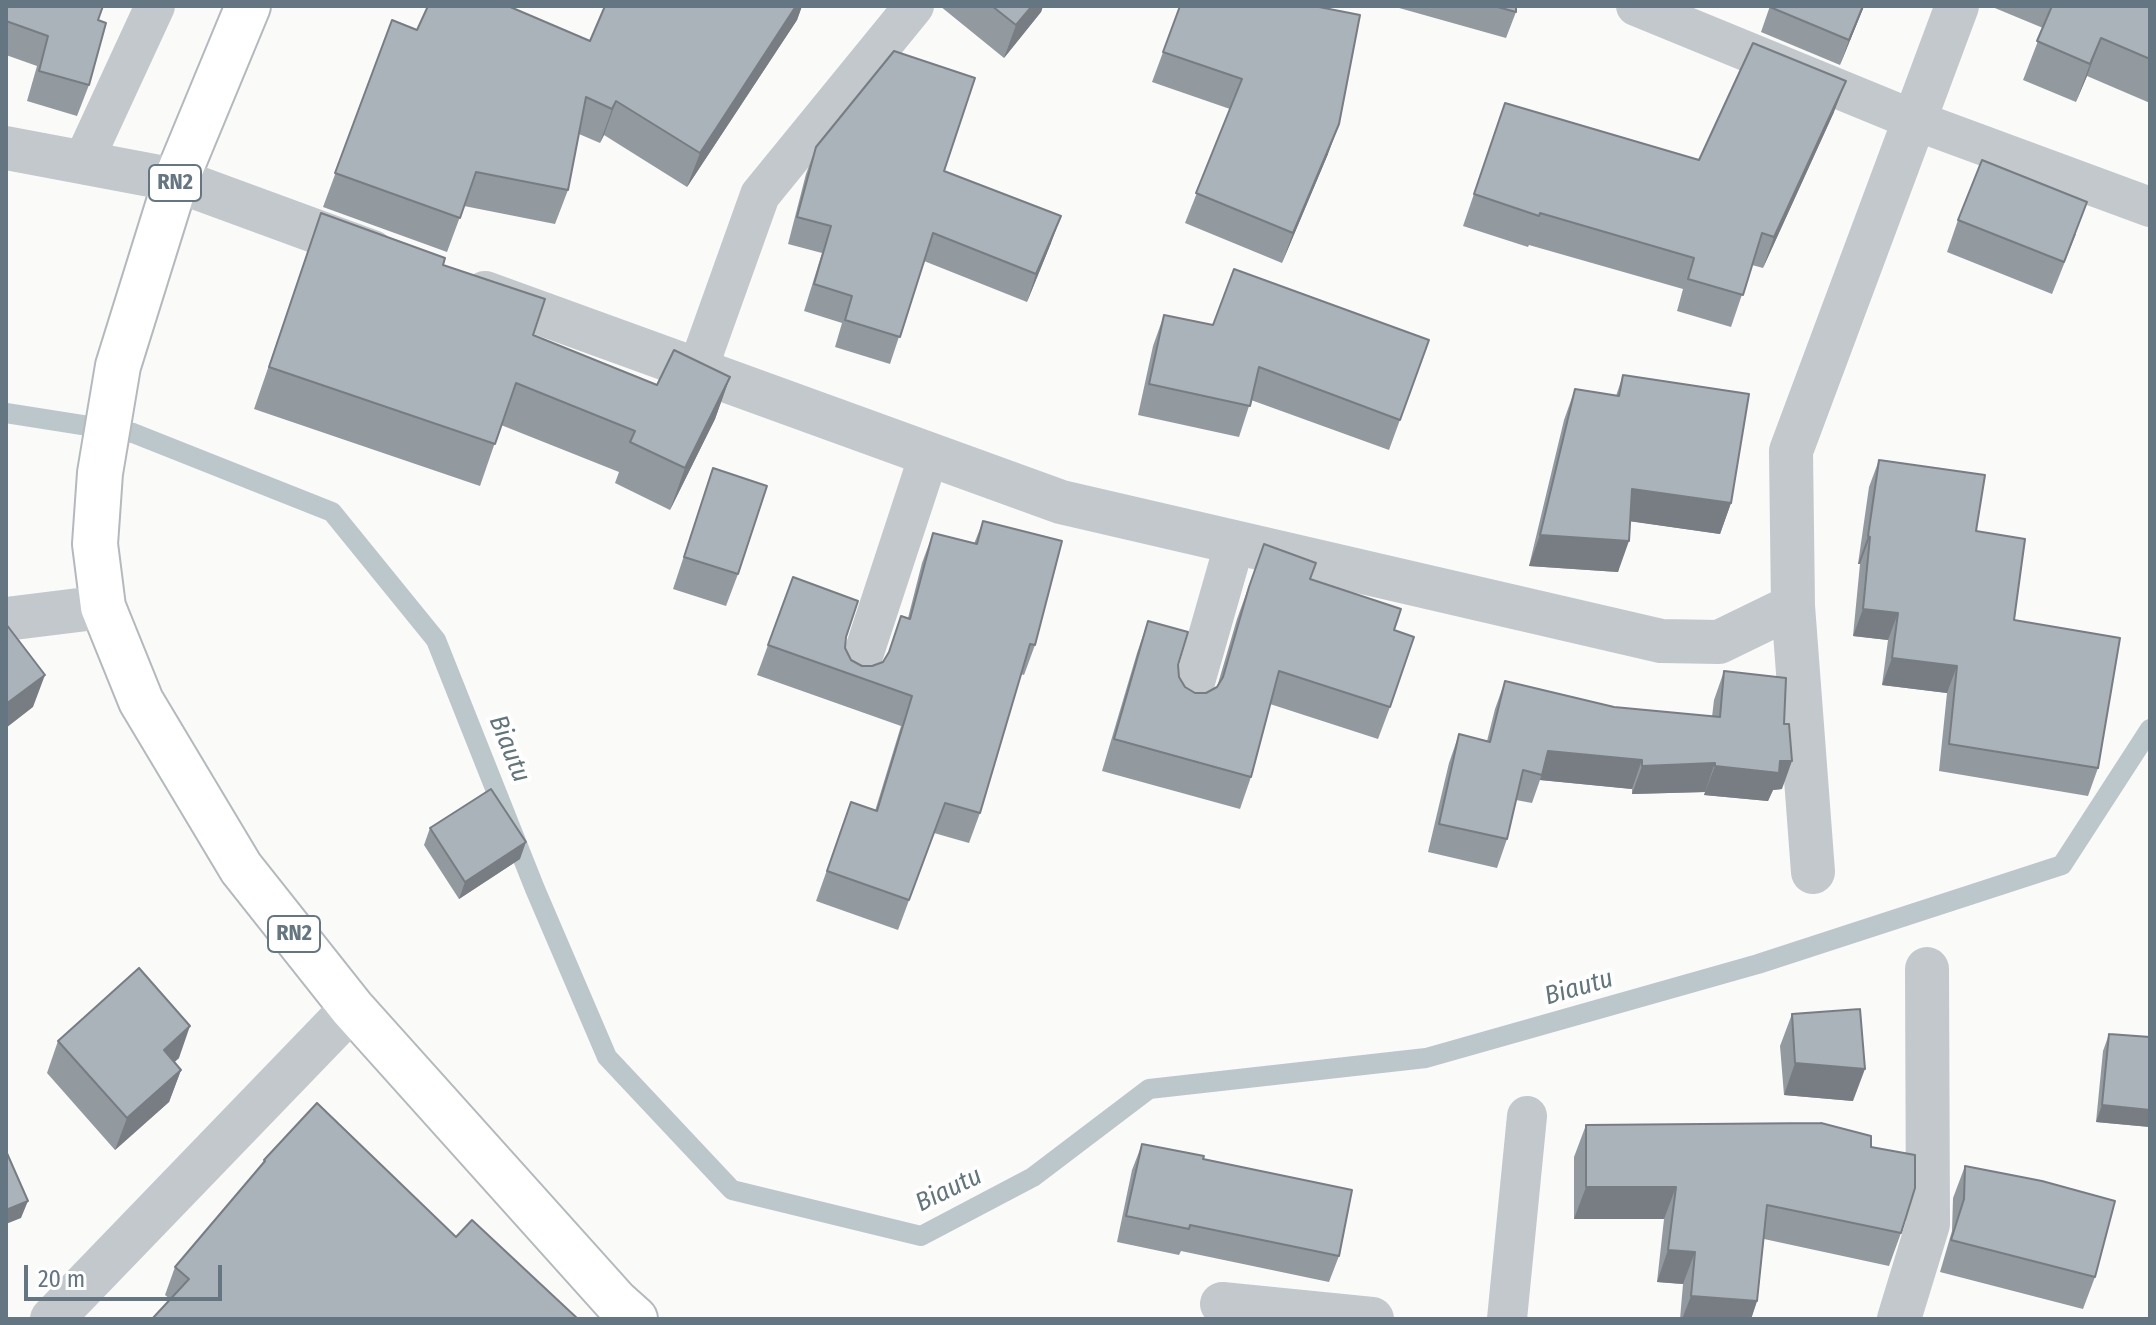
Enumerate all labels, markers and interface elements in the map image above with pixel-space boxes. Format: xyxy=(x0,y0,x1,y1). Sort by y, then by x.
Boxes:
road number: RN2 xyxy=(149,165,201,201)
water label: Biautu xyxy=(481,711,537,787)
road number: RN2 xyxy=(268,916,320,952)
water label: Biautu xyxy=(1541,963,1617,1013)
water label: Biautu xyxy=(911,1161,987,1219)
scale bar xyxy=(28,1249,226,1299)
text: 20 m xyxy=(38,1265,85,1293)

